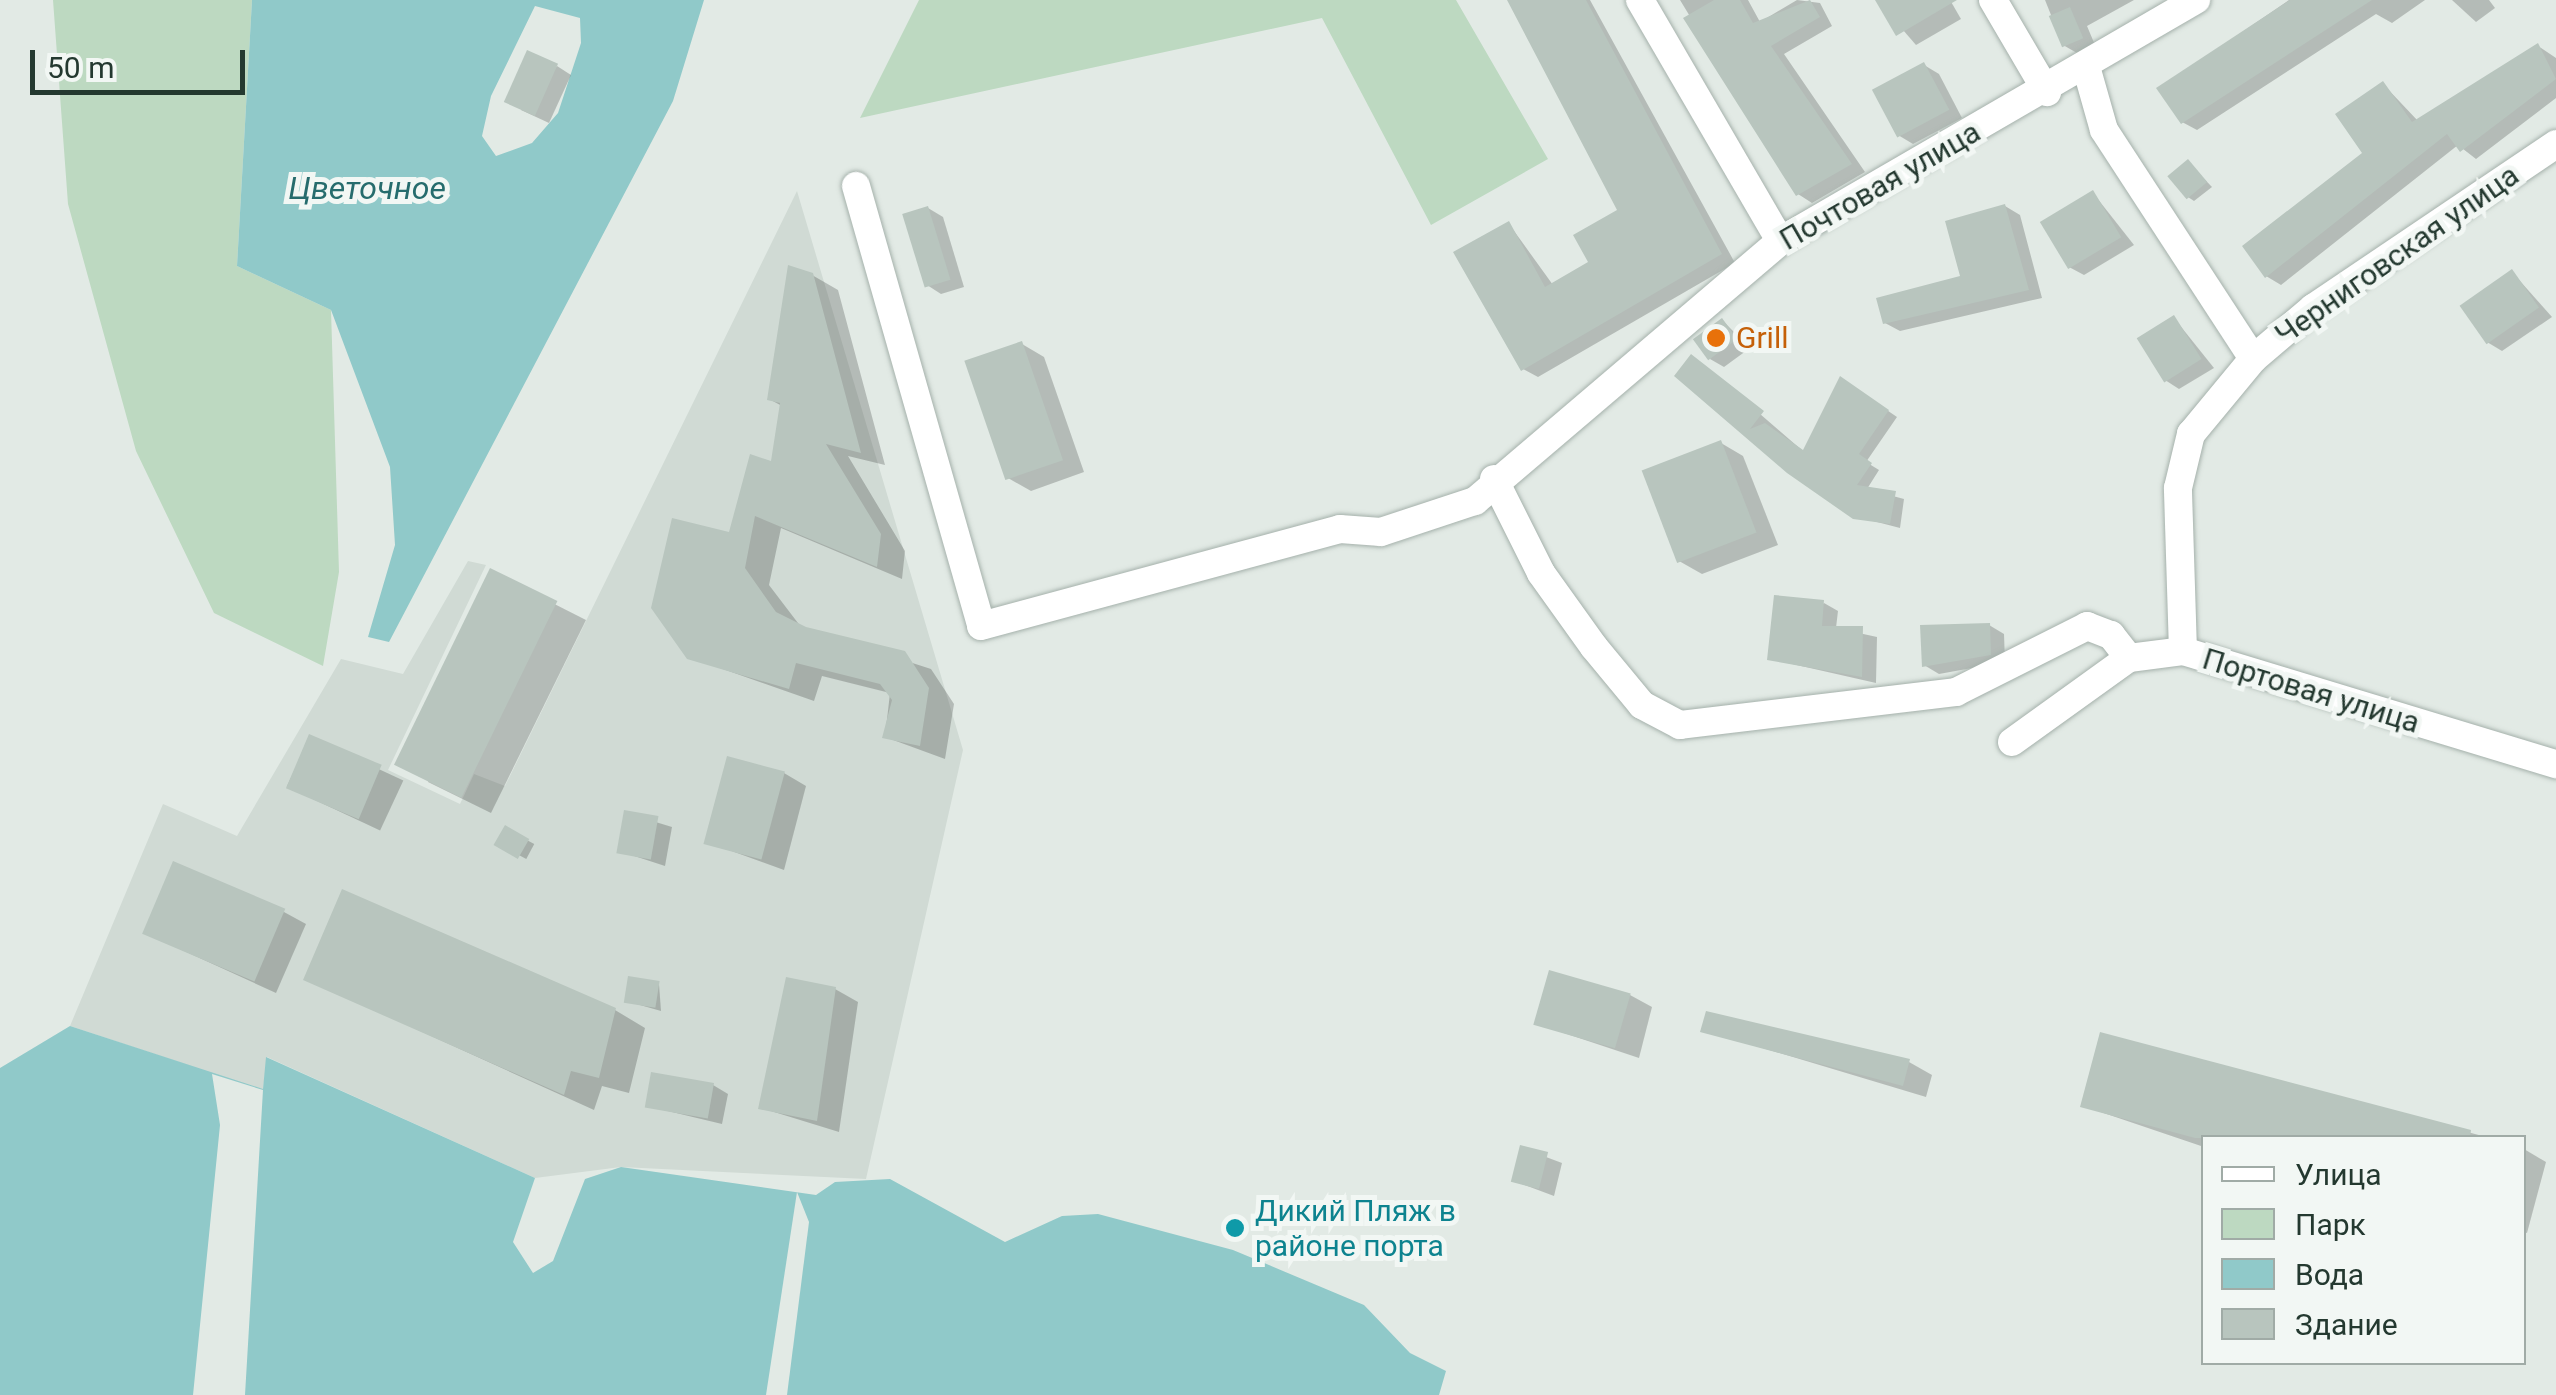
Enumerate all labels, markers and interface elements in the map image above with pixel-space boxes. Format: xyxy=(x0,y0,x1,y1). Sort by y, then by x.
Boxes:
scale bar xyxy=(35,30,250,92)
text: 50 m xyxy=(47,50,114,85)
street label: Почтовая улица xyxy=(1773,114,1987,258)
street label: Черниговская улица xyxy=(2268,157,2526,353)
water label: Цветочное xyxy=(288,169,446,207)
place label: Grill xyxy=(1736,320,1788,356)
marker: Grill xyxy=(1705,327,1727,349)
street label: Портовая улица xyxy=(2198,641,2424,741)
legend xyxy=(2201,1135,2526,1365)
text: Улица xyxy=(2295,1157,2382,1192)
place label: Дикий Пляж в районе порта xyxy=(1255,1193,1456,1264)
text: Парк xyxy=(2295,1207,2366,1242)
marker: Дикий Пляж в районе порта xyxy=(1224,1217,1246,1239)
text: Вода xyxy=(2295,1257,2364,1292)
text: Здание xyxy=(2295,1307,2398,1342)

